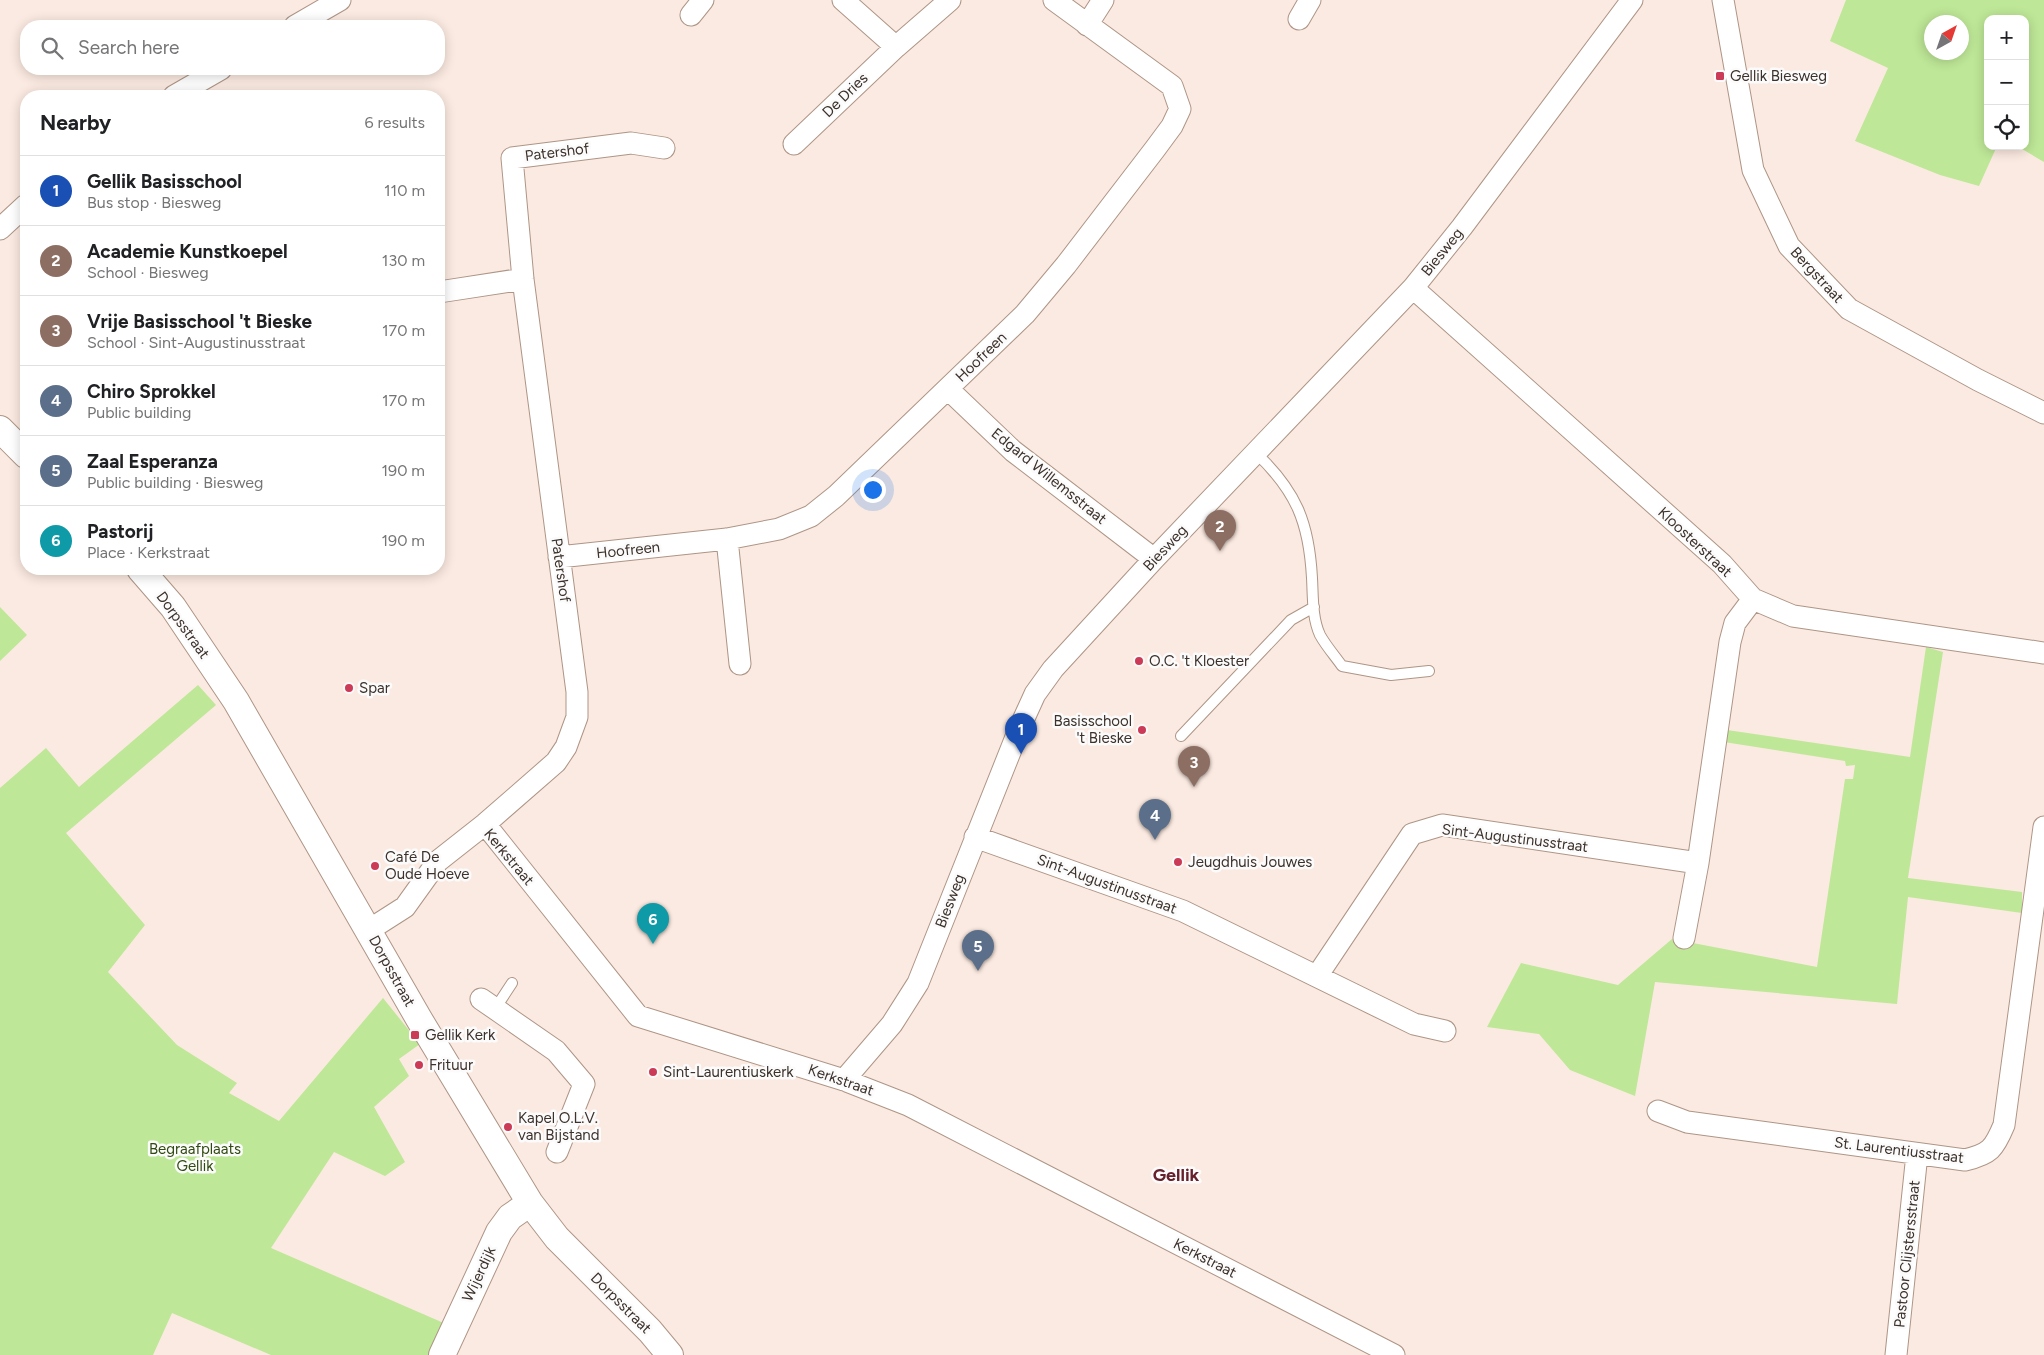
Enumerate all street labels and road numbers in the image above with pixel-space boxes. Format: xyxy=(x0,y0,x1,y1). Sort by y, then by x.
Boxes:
street label: De Dries xyxy=(819,69,871,121)
street label: Patershof xyxy=(524,139,591,165)
street label: Biesweg xyxy=(1417,224,1467,280)
street label: Bergstraat xyxy=(1787,243,1848,307)
street label: Hoofreen xyxy=(952,328,1010,386)
street label: Edgard Willemsstraat xyxy=(988,424,1110,528)
street label: Kloosterstraat xyxy=(1654,503,1736,581)
street label: Biesweg xyxy=(1139,521,1191,575)
street label: Patershof xyxy=(548,537,574,604)
street label: Hoofreen xyxy=(595,538,661,562)
street label: Dorpsstraat xyxy=(153,588,214,662)
street label: Sint-Augustinusstraat xyxy=(1441,820,1589,856)
street label: Kerkstraat xyxy=(480,825,538,889)
street label: Sint-Augustinusstraat xyxy=(1035,850,1180,918)
street label: Biesweg xyxy=(931,871,969,931)
street label: Dorpsstraat xyxy=(365,932,419,1010)
street label: Kerkstraat xyxy=(806,1060,877,1100)
street label: St. Laurentiusstraat xyxy=(1833,1133,1965,1167)
street label: Pastoor Clijstersstraat xyxy=(1890,1179,1924,1329)
street label: Kerkstraat xyxy=(1171,1234,1240,1282)
street label: Wijerdijk xyxy=(458,1243,500,1304)
street label: Dorpsstraat xyxy=(587,1269,655,1337)

